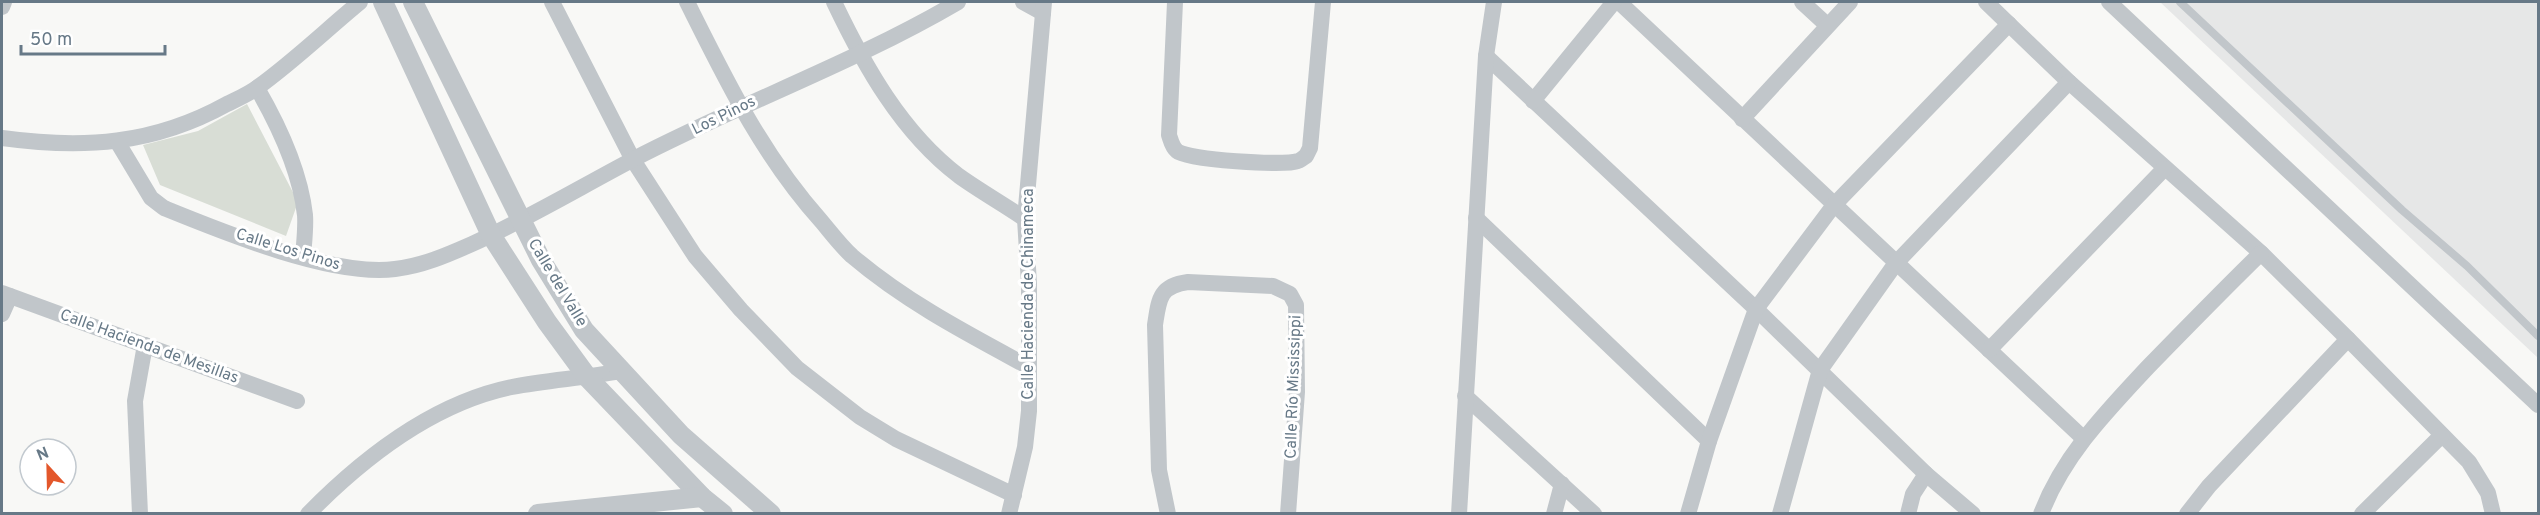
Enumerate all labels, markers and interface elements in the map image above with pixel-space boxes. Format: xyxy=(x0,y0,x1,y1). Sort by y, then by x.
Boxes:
scale bar xyxy=(21,18,165,56)
text: 50 m xyxy=(30,29,72,52)
street label: Los Pinos xyxy=(689,92,759,140)
street label: Calle Hacienda de Chinameca xyxy=(1019,188,1039,400)
street label: Calle Los Pinos xyxy=(233,225,343,275)
street label: Calle del Valle xyxy=(523,235,591,331)
street label: Calle Hacienda de Mesillas xyxy=(57,305,241,389)
street label: Calle Río Mississippi xyxy=(1281,315,1307,459)
north arrow xyxy=(18,437,78,497)
text: N xyxy=(34,444,52,466)

